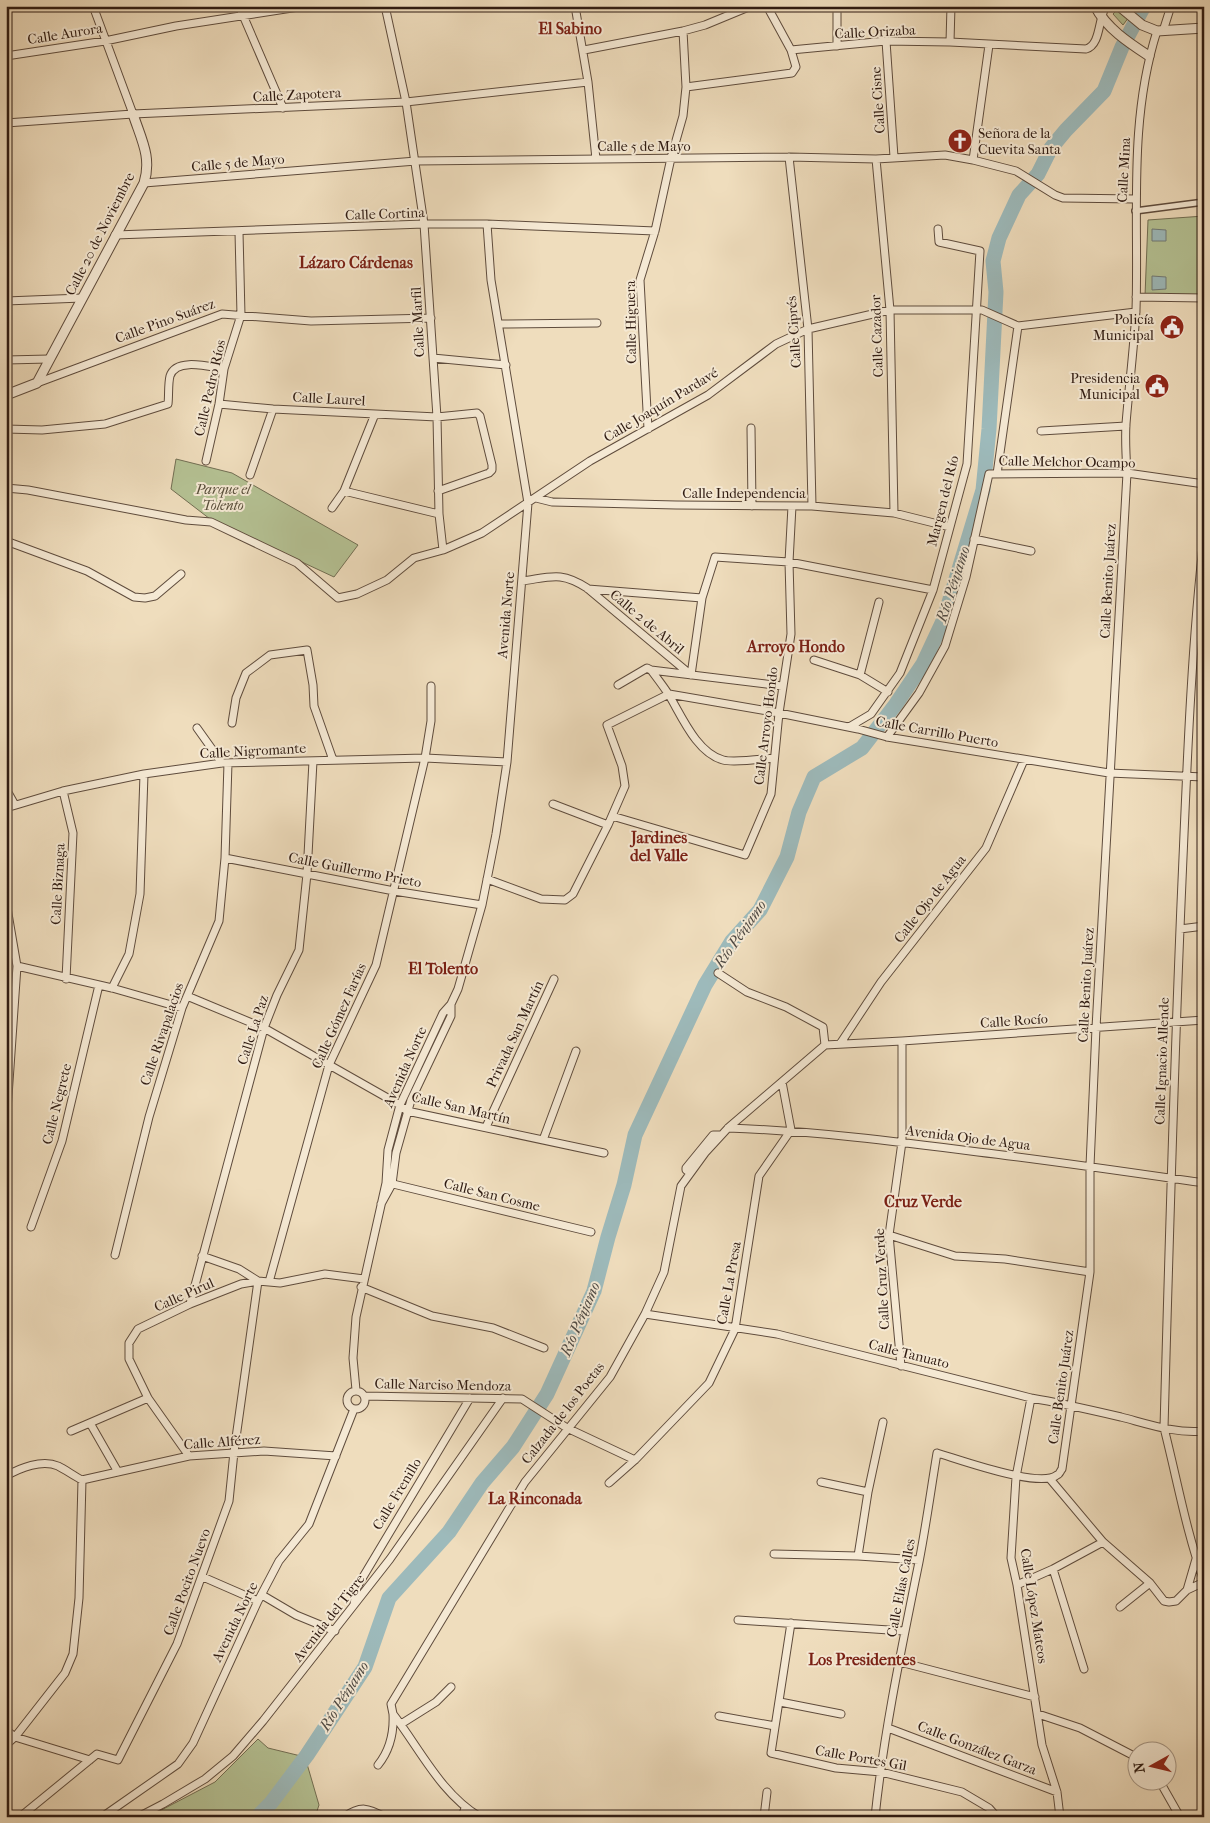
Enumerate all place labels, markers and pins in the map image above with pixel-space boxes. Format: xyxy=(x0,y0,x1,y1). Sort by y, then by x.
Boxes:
place label: Señora de la Cuevita Santa xyxy=(978,125,1061,158)
church icon: Señora de la Cuevita Santa xyxy=(947,128,973,154)
place label: Policía Municipal xyxy=(1093,311,1155,344)
public building icon: Policía Municipal xyxy=(1159,314,1185,340)
place label: Presidencia Municipal xyxy=(1070,370,1141,403)
public building icon: Presidencia Municipal xyxy=(1144,373,1170,399)

